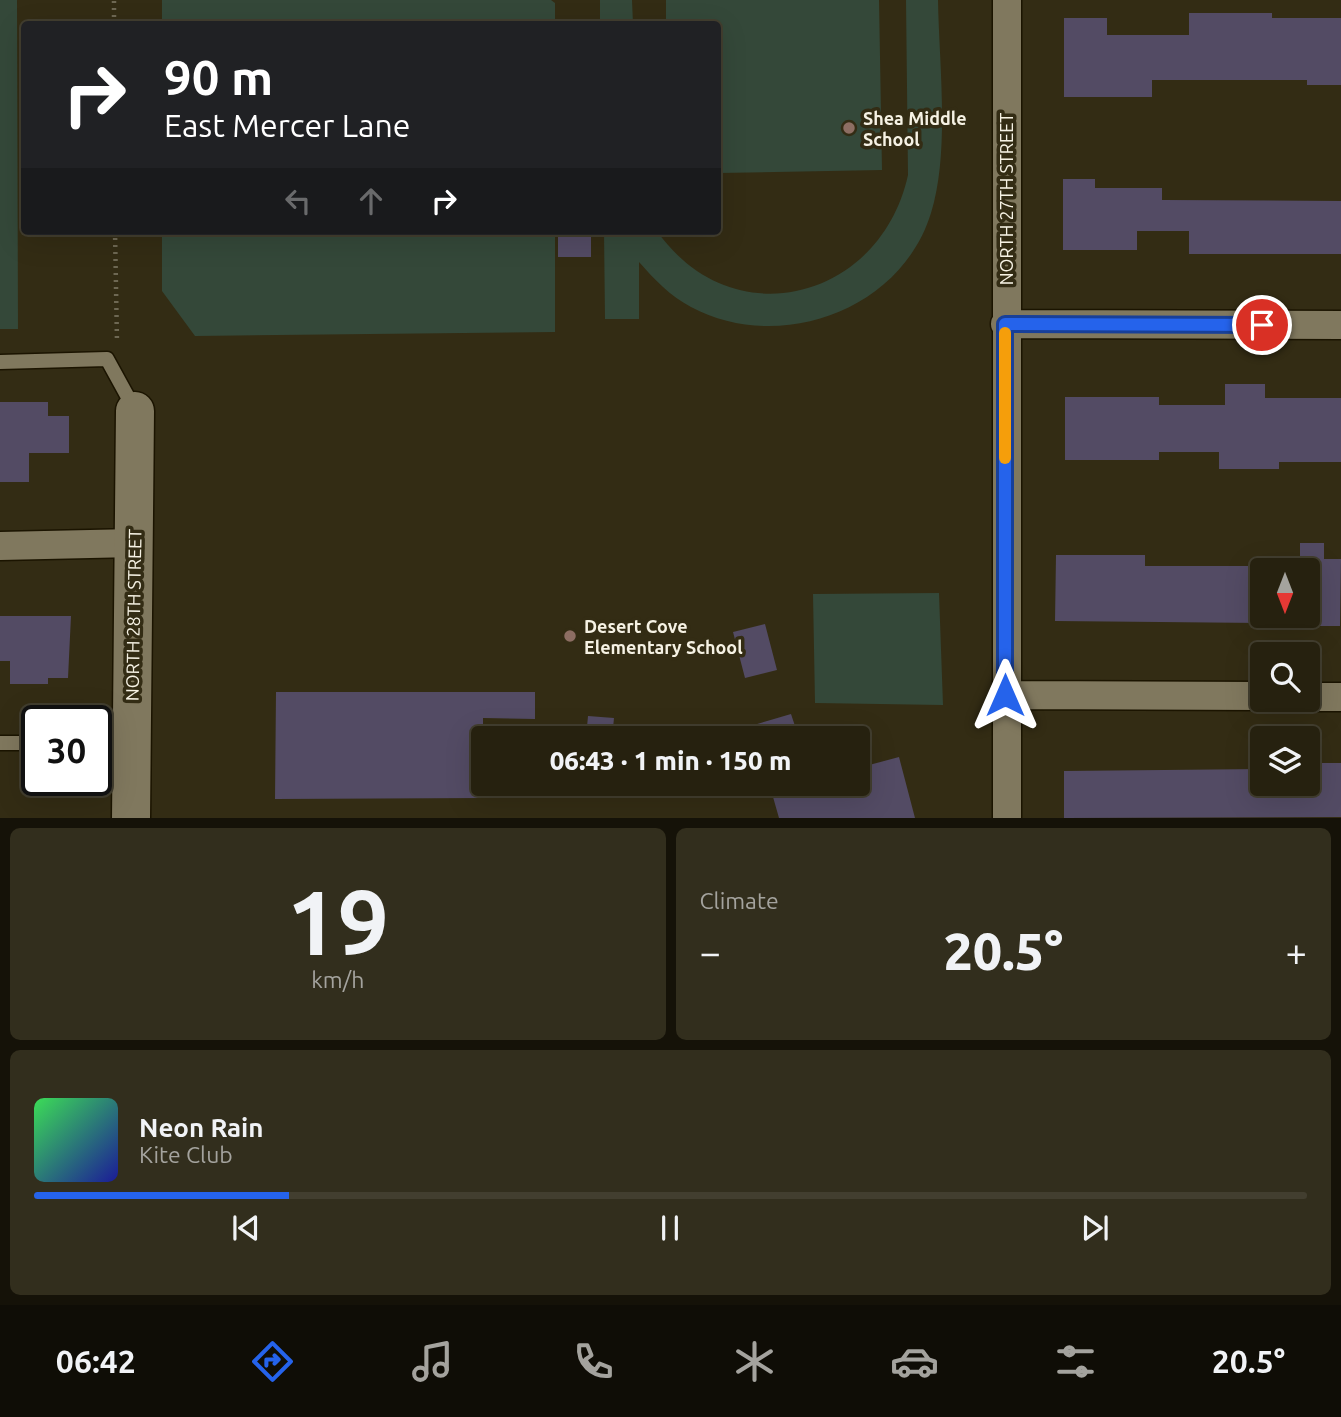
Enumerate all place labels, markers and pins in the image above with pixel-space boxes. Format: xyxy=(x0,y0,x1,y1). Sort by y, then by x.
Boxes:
place label: Shea Middle School xyxy=(863,108,967,149)
marker: Shea Middle School xyxy=(841,120,857,136)
pin xyxy=(1232,295,1292,355)
place label: Desert Cove Elementary School xyxy=(584,616,743,657)
marker: Desert Cove Elementary School xyxy=(562,628,578,644)

